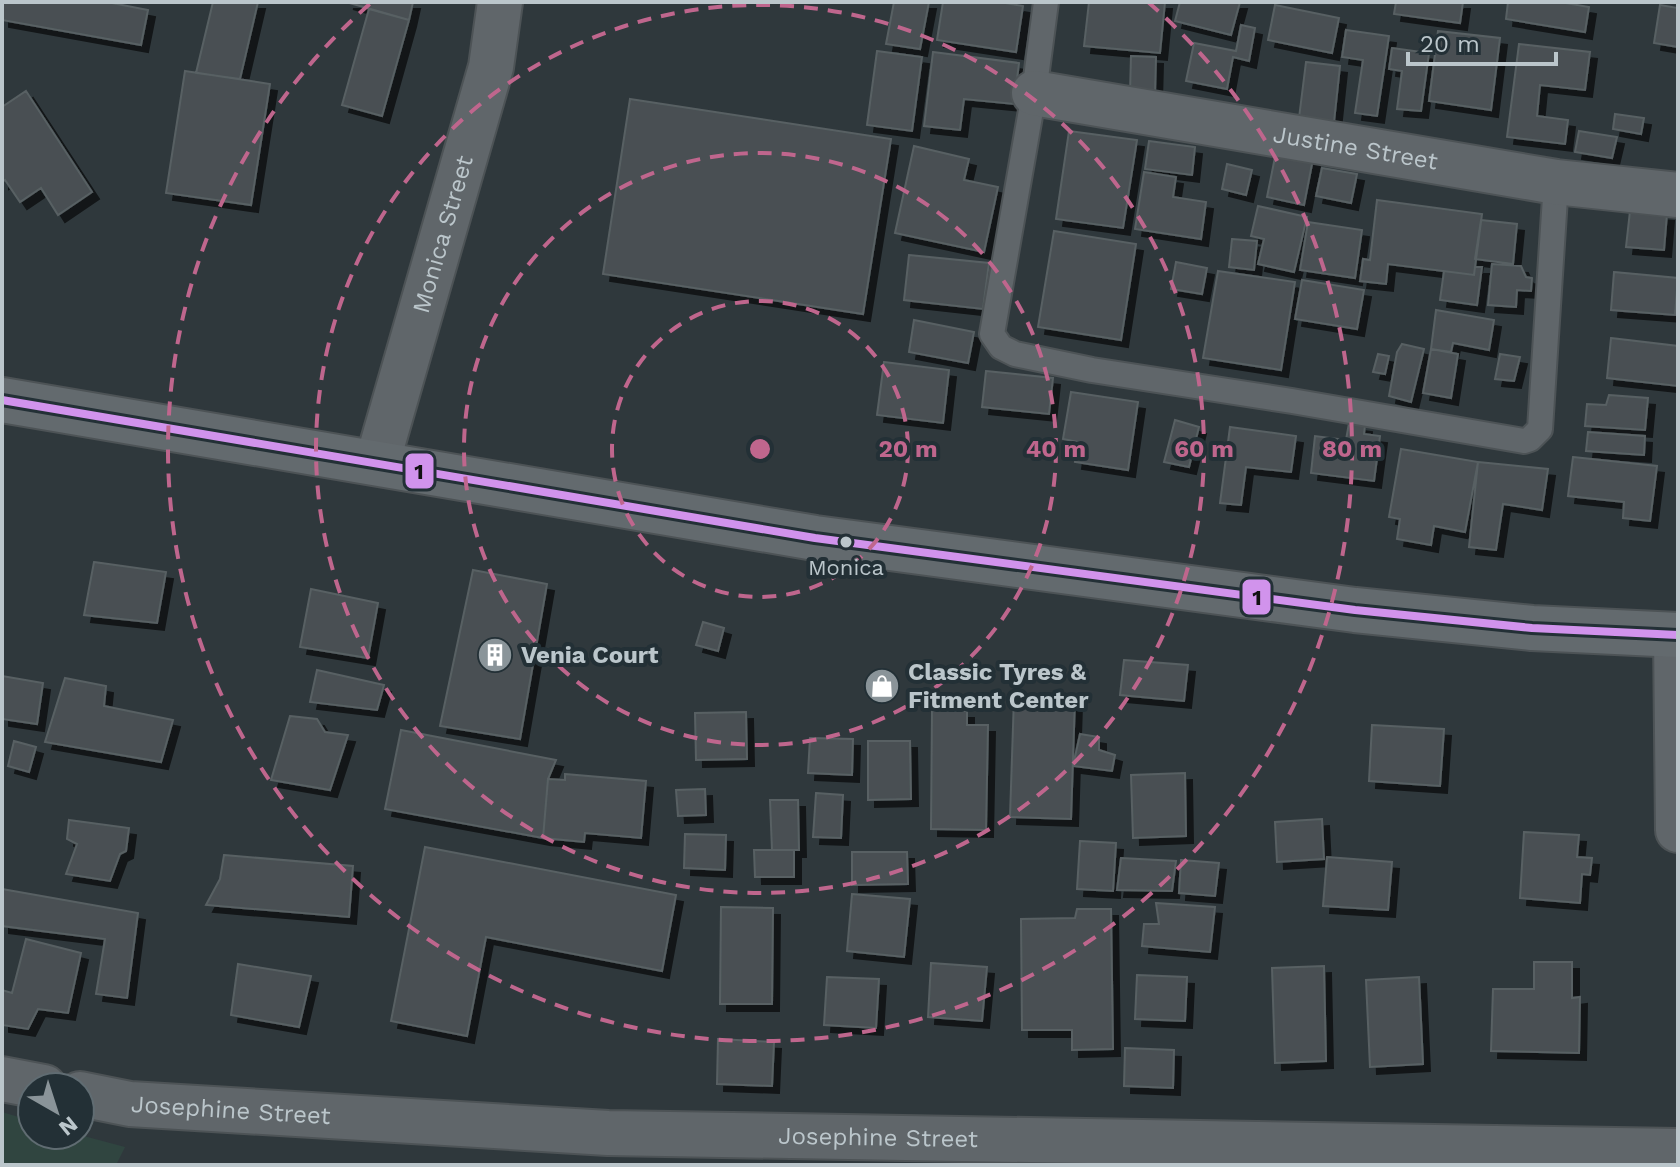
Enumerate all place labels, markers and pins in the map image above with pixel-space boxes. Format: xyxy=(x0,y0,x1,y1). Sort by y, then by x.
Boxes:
centre of rings xyxy=(746,435,774,463)
marker: Monica xyxy=(838,534,854,550)
place label: Monica xyxy=(808,555,884,580)
building icon: Venia Court xyxy=(476,636,514,674)
place label: Venia Court xyxy=(521,641,659,669)
place label: Classic Tyres & Fitment Center xyxy=(908,658,1089,714)
shop icon: Classic Tyres & Fitment Center xyxy=(863,667,901,705)

